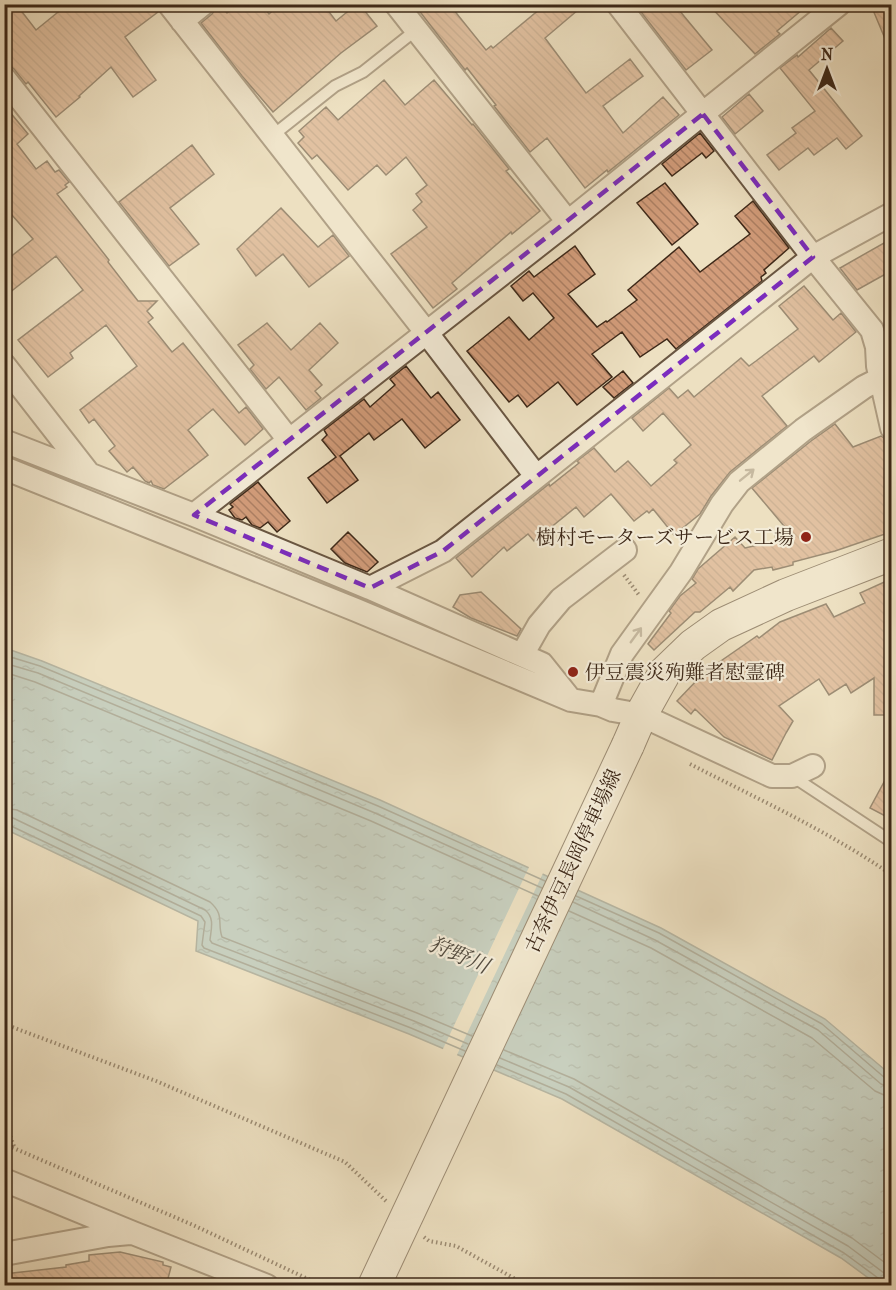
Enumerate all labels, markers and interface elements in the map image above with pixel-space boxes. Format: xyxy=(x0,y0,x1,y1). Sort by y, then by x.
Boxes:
north arrow xyxy=(797,39,857,99)
text: N xyxy=(821,45,834,64)
one-way arrow xyxy=(739,468,754,482)
place label: 樹村モーターズサービス工場 xyxy=(536,526,794,549)
marker: 樹村モーターズサービス工場 xyxy=(799,530,813,544)
one-way arrow xyxy=(630,627,642,643)
place label: 伊豆震災殉難者慰霊碑 xyxy=(585,661,785,684)
marker: 伊豆震災殉難者慰霊碑 xyxy=(566,665,580,679)
street label: 古奈伊豆長岡停車場線 xyxy=(520,766,626,956)
water label: 狩野川 xyxy=(425,932,495,979)

